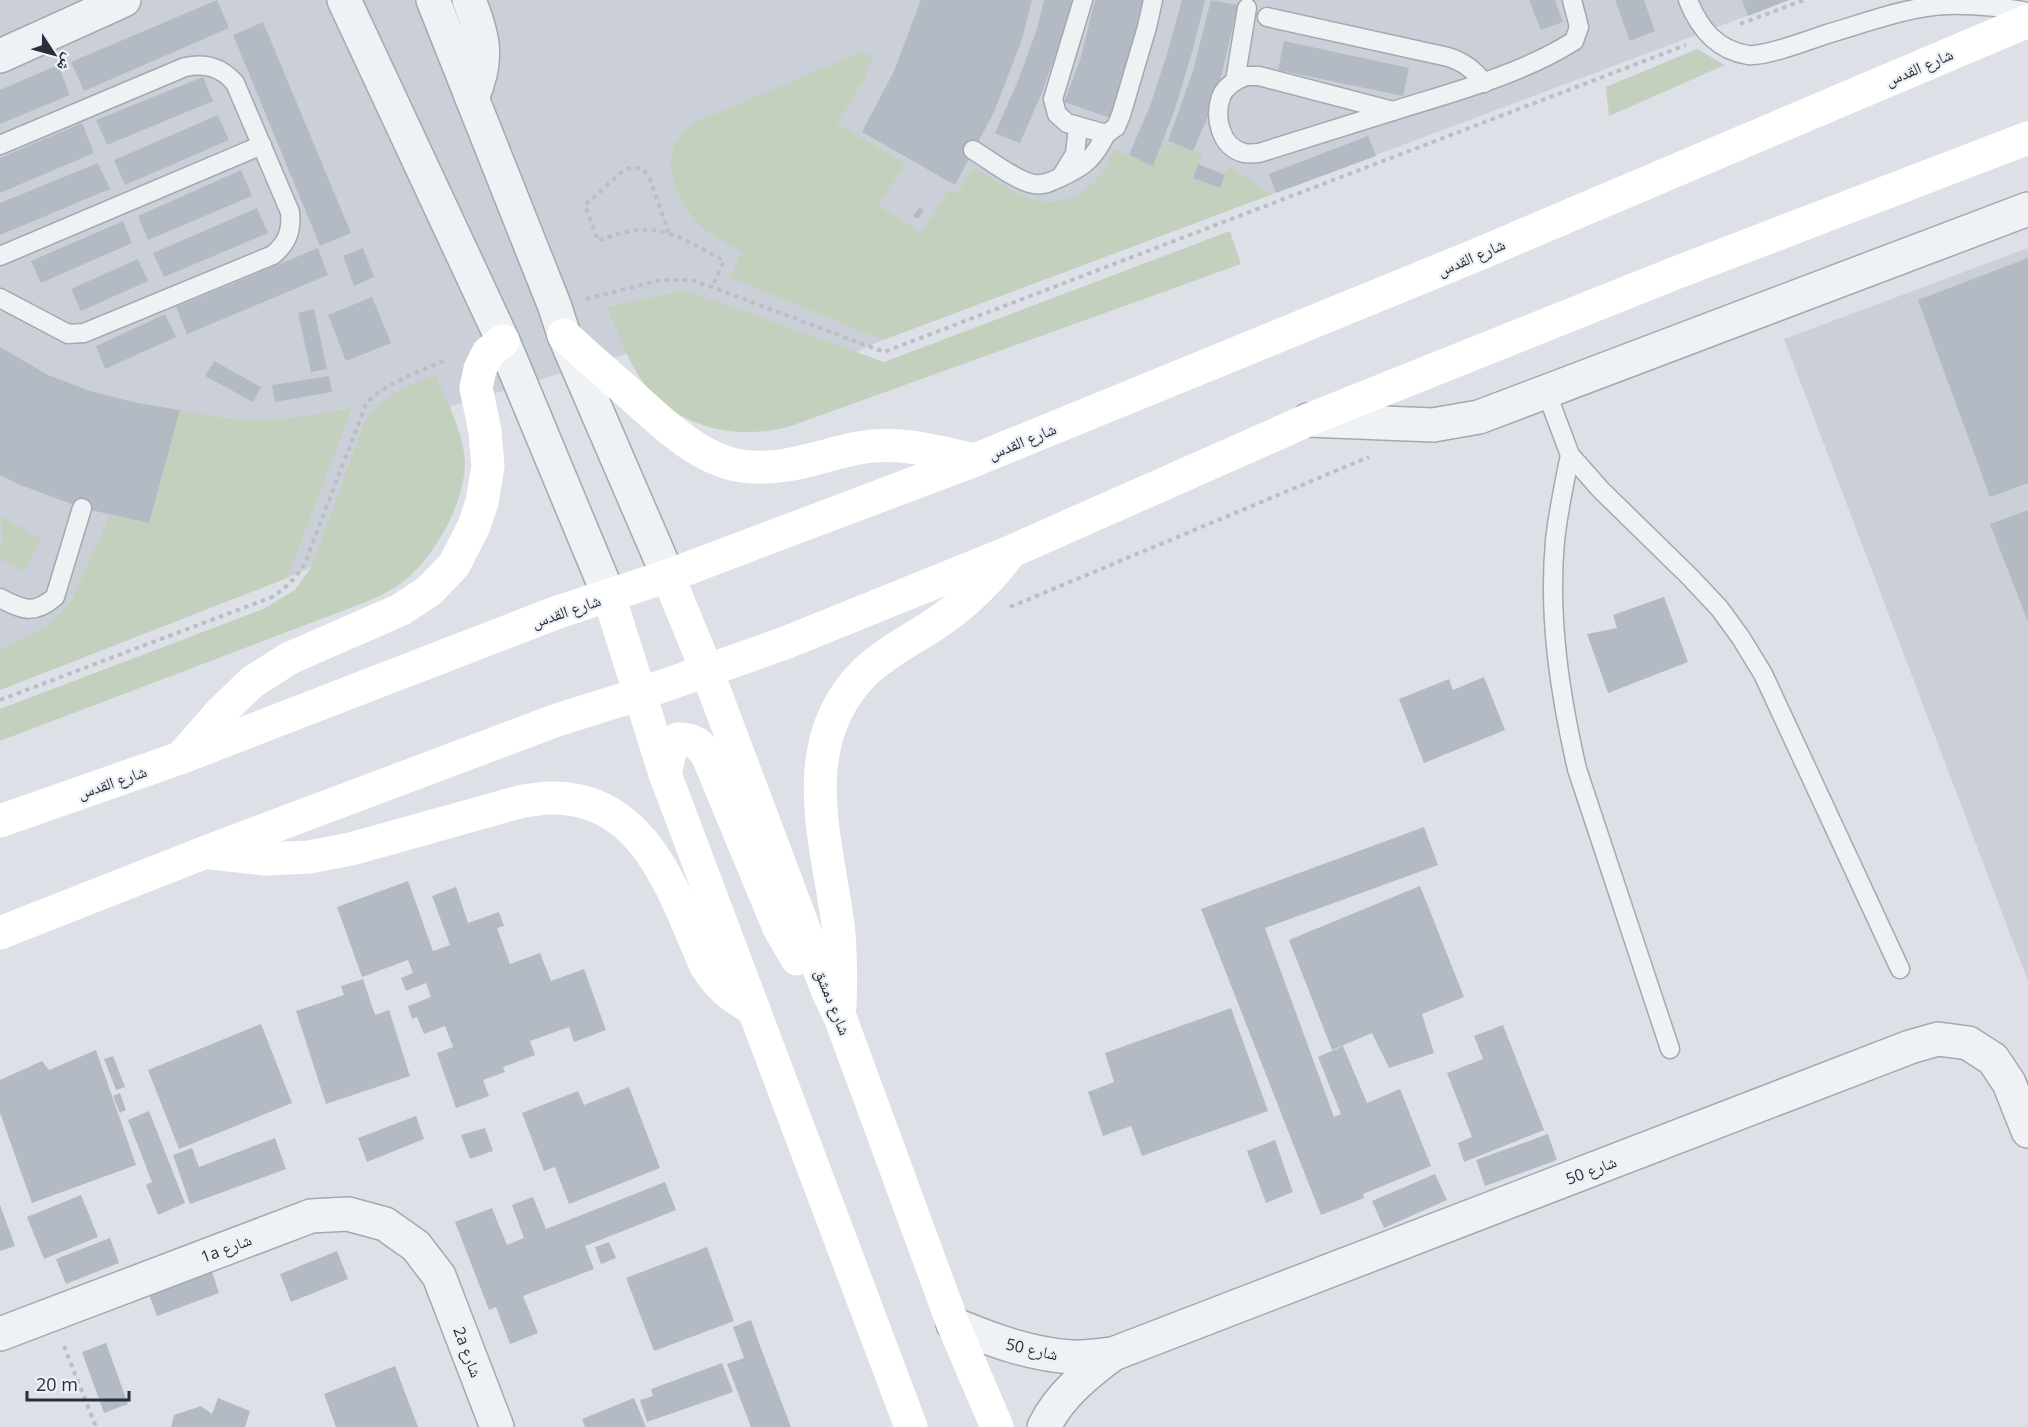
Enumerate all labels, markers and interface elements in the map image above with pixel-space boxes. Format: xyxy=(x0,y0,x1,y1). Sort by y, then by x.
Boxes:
north arrow xyxy=(24,24,84,84)
street label: شارع القدس xyxy=(1882,43,1956,91)
text: ش xyxy=(52,49,80,76)
street label: شارع القدس xyxy=(1434,233,1508,281)
street label: شارع القدس xyxy=(985,417,1059,465)
street label: شارع القدس xyxy=(528,589,604,633)
street label: شارع القدس xyxy=(74,760,150,804)
street label: شارع دمشق xyxy=(810,966,856,1038)
street label: شارع 50 xyxy=(1562,1150,1620,1190)
street label: 1a شارع xyxy=(197,1228,255,1268)
street label: 2a شارع xyxy=(448,1323,488,1381)
street label: شارع 50 xyxy=(1004,1333,1060,1365)
scale bar xyxy=(27,1364,129,1402)
text: 20 m xyxy=(36,1372,78,1396)

